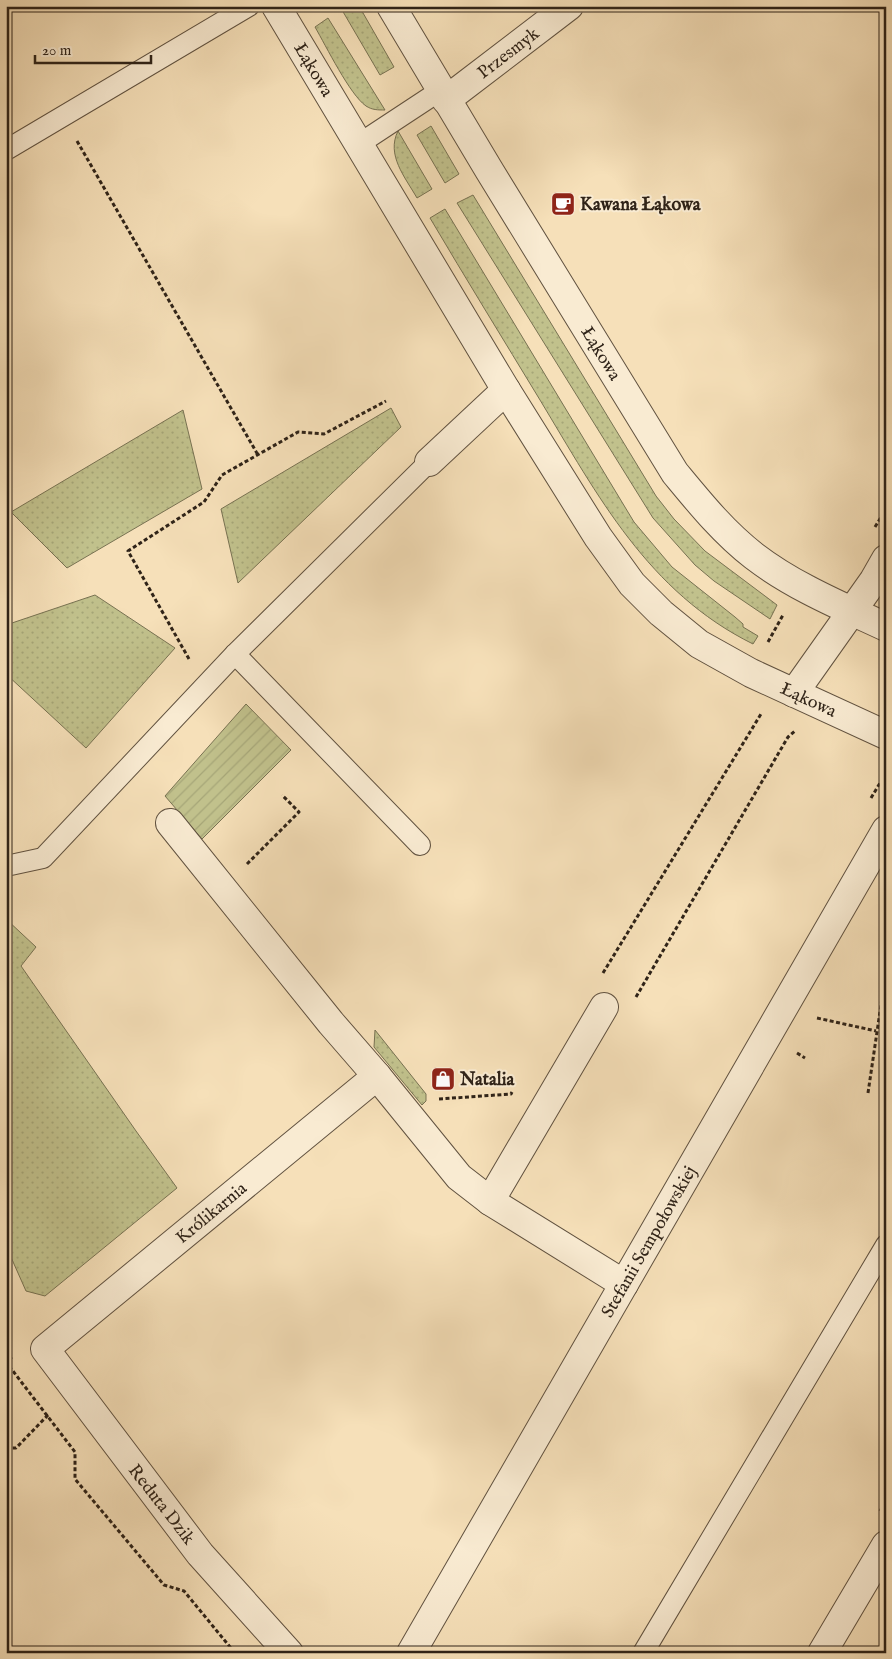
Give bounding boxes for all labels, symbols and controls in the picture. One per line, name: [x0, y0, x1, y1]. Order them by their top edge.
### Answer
street label: Przesmyk: [473, 23, 545, 85]
scale bar: [35, 32, 151, 64]
street label: Łąkowa: [288, 39, 338, 102]
text: 20 m: [42, 41, 72, 60]
cafe icon: Kawana Łąkowa: [550, 191, 576, 217]
place label: Kawana Łąkowa: [580, 194, 702, 217]
street label: Łąkowa: [575, 323, 626, 385]
street label: Łąkowa: [776, 678, 840, 724]
shop icon: Natalia: [430, 1066, 456, 1092]
place label: Natalia: [459, 1069, 516, 1092]
street label: Stefanii Sempołowskiej: [597, 1162, 703, 1322]
street label: Królikarnia: [172, 1178, 252, 1250]
street label: Reduta Dzik: [122, 1460, 200, 1550]

